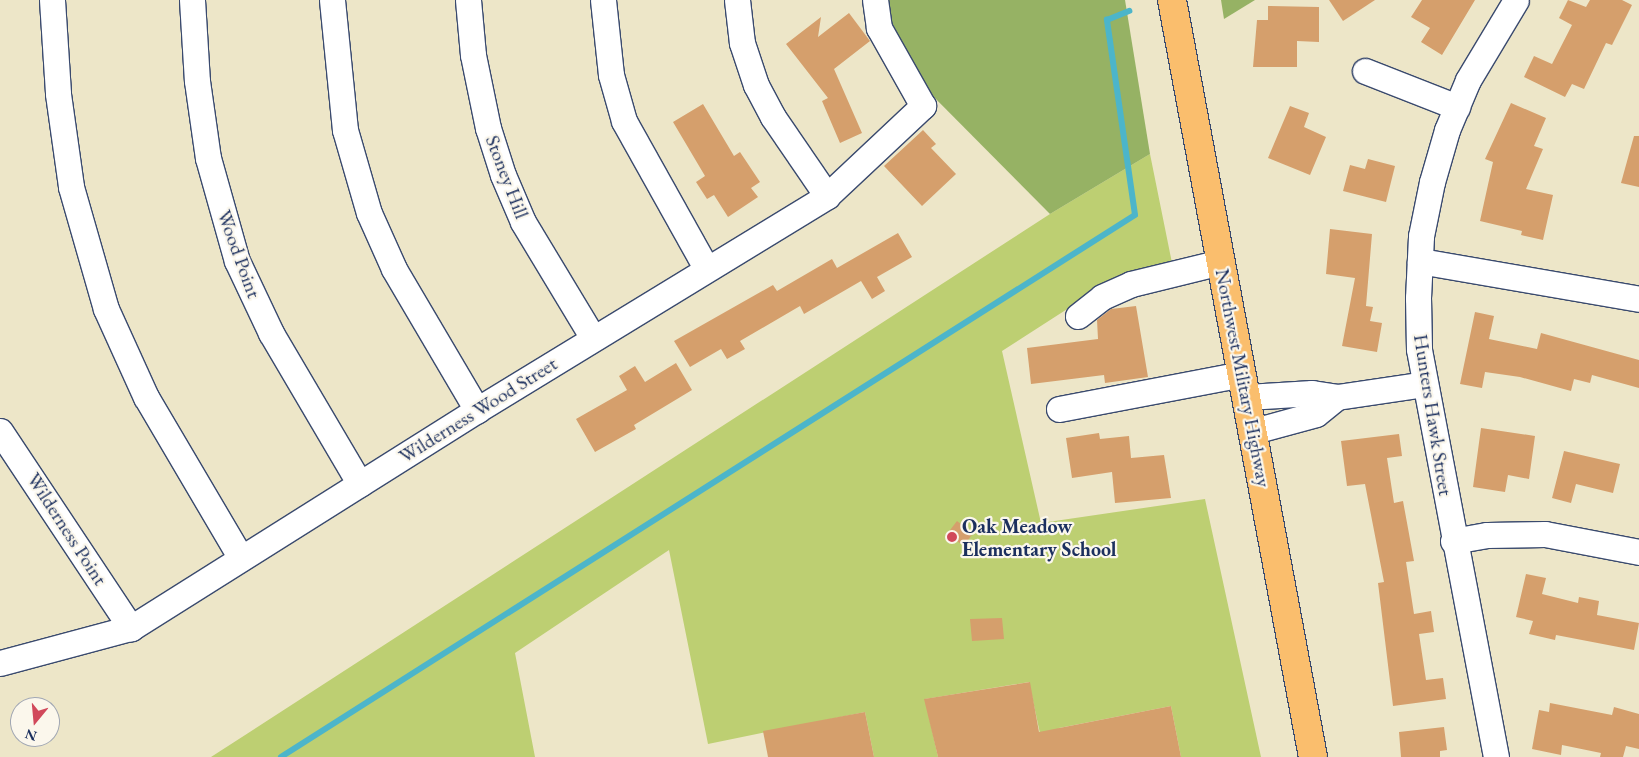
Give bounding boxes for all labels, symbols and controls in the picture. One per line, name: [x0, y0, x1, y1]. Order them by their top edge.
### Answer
street label: Stoney Hill: [480, 132, 534, 222]
street label: Wood Point: [212, 207, 266, 301]
street label: Northwest Military Highway: [1210, 267, 1276, 489]
street label: Hunters Hawk Street: [1408, 332, 1458, 498]
street label: Wilderness Wood Street: [395, 352, 561, 468]
street label: Wilderness Point: [22, 468, 112, 590]
place label: Oak Meadow Elementary School: [962, 514, 1116, 561]
marker: Oak Meadow Elementary School: [946, 531, 958, 543]
north arrow: [10, 697, 60, 747]
text: N: [23, 725, 39, 746]

